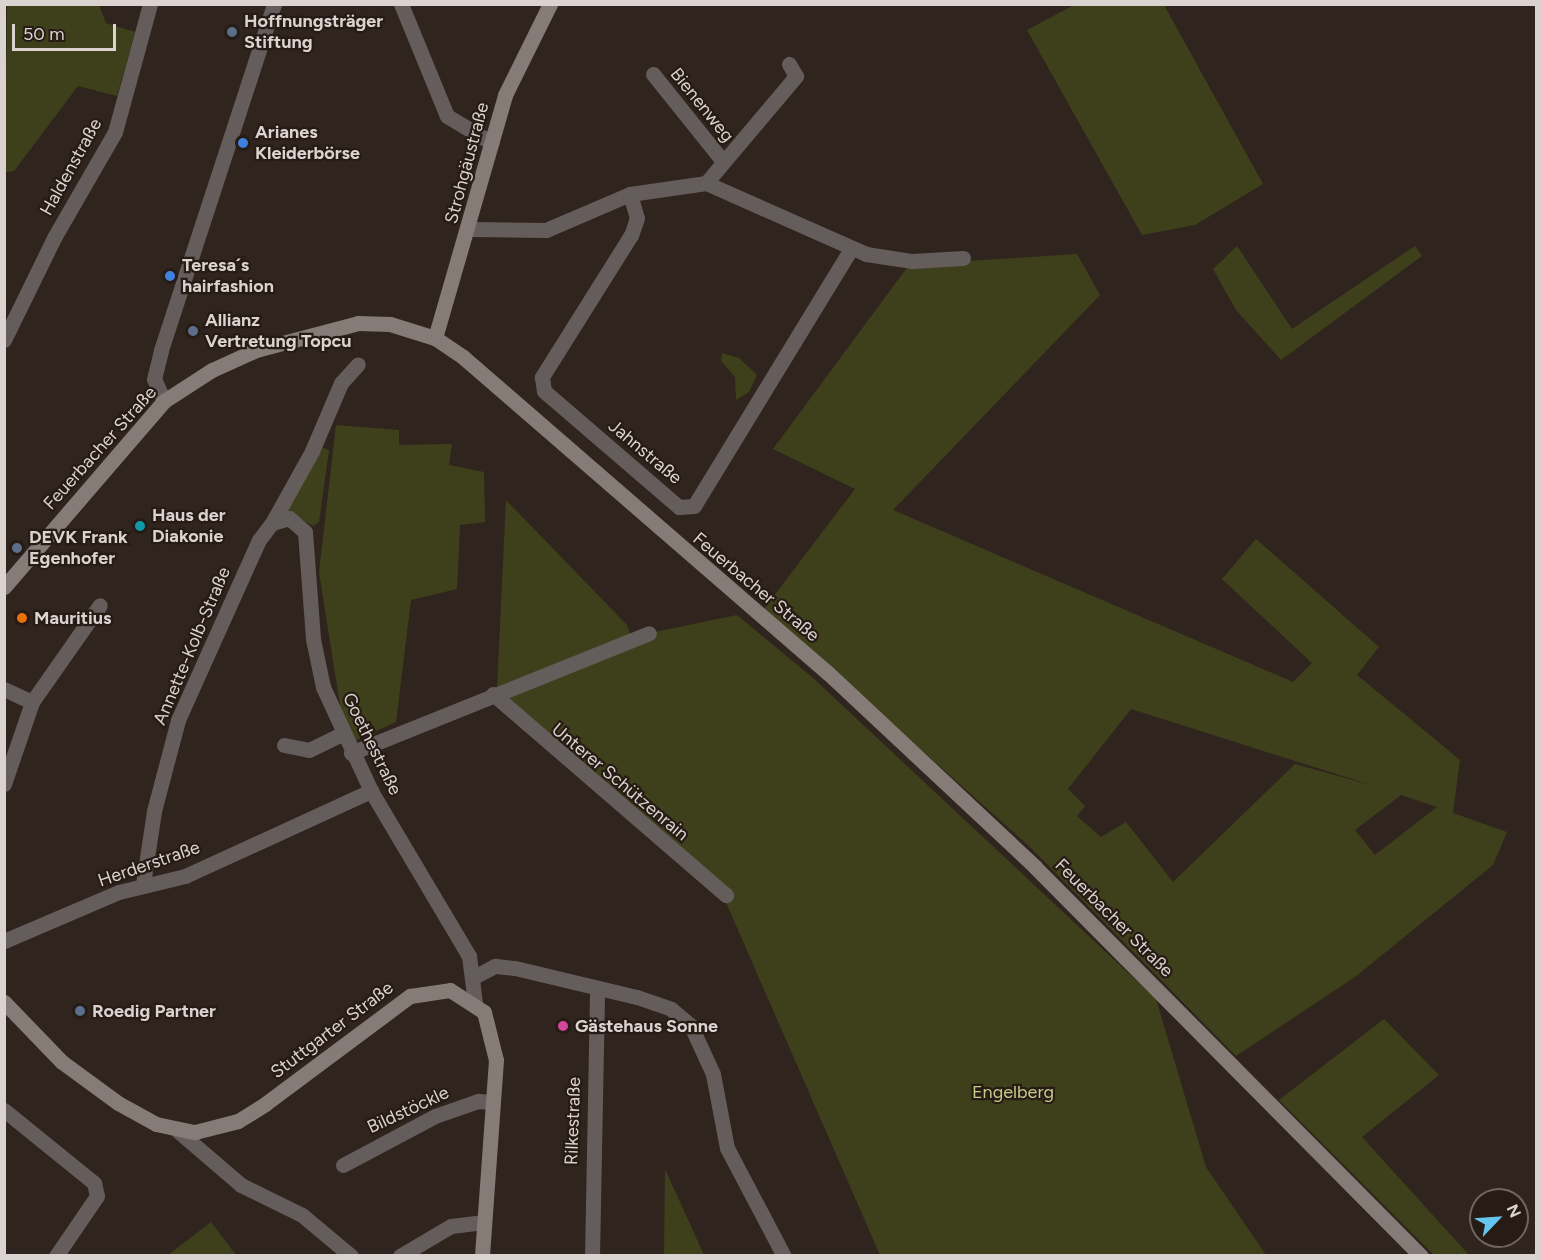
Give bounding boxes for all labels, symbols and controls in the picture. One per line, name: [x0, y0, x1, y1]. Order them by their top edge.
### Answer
place label: Hoffnungsträger Stiftung: [244, 11, 383, 54]
scale bar: [15, 12, 118, 50]
text: 50 m: [23, 23, 65, 45]
marker: Hoffnungsträger Stiftung: [225, 25, 239, 39]
street label: Bienenweg: [666, 64, 738, 146]
street label: Strohgäustraße: [440, 100, 494, 226]
street label: Haldenstraße: [35, 115, 107, 219]
place label: Arianes Kleiderbörse: [255, 122, 360, 164]
marker: Arianes Kleiderbörse: [236, 136, 250, 150]
place label: Teresa´s hairfashion: [182, 255, 274, 298]
marker: Teresa´s hairfashion: [163, 269, 177, 283]
place label: Allianz Vertretung Topcu: [205, 310, 352, 352]
marker: Allianz Vertretung Topcu: [186, 324, 200, 338]
street label: Feuerbacher Straße: [39, 382, 161, 514]
street label: Jahnstraße: [604, 415, 686, 489]
place label: Haus der Diakonie: [152, 505, 225, 548]
marker: Haus der Diakonie: [133, 519, 147, 533]
place label: DEVK Frank Egenhofer: [29, 527, 128, 570]
street label: Feuerbacher Straße: [688, 528, 824, 646]
marker: DEVK Frank Egenhofer: [10, 541, 24, 555]
street label: Annette-Kolb-Straße: [149, 564, 235, 728]
place label: Mauritius: [34, 607, 111, 629]
marker: Mauritius: [15, 611, 29, 625]
street label: Goethestraße: [338, 689, 406, 799]
street label: Unterer Schützenrain: [547, 719, 693, 845]
street label: Herderstraße: [95, 836, 203, 892]
street label: Feuerbacher Straße: [1050, 854, 1178, 982]
street label: Stuttgarter Straße: [267, 977, 397, 1083]
place label: Roedig Partner: [92, 1000, 216, 1022]
marker: Roedig Partner: [73, 1004, 87, 1018]
place label: Gästehaus Sonne: [575, 1015, 718, 1037]
marker: Gästehaus Sonne: [556, 1019, 570, 1033]
street label: Rilkestraße: [561, 1077, 585, 1165]
park label: Engelberg: [972, 1081, 1054, 1103]
street label: Bildstöckle: [364, 1082, 452, 1138]
north arrow: [1469, 1188, 1529, 1248]
text: N: [1503, 1201, 1525, 1221]

